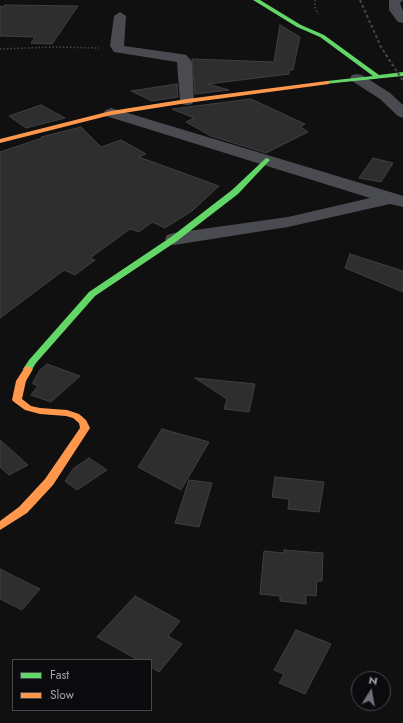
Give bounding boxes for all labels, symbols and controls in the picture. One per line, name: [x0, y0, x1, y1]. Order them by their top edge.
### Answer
legend: [12, 659, 152, 711]
text: Fast: [50, 666, 69, 684]
north arrow: [351, 671, 391, 711]
text: N: [367, 672, 379, 689]
text: Slow: [50, 686, 74, 704]

